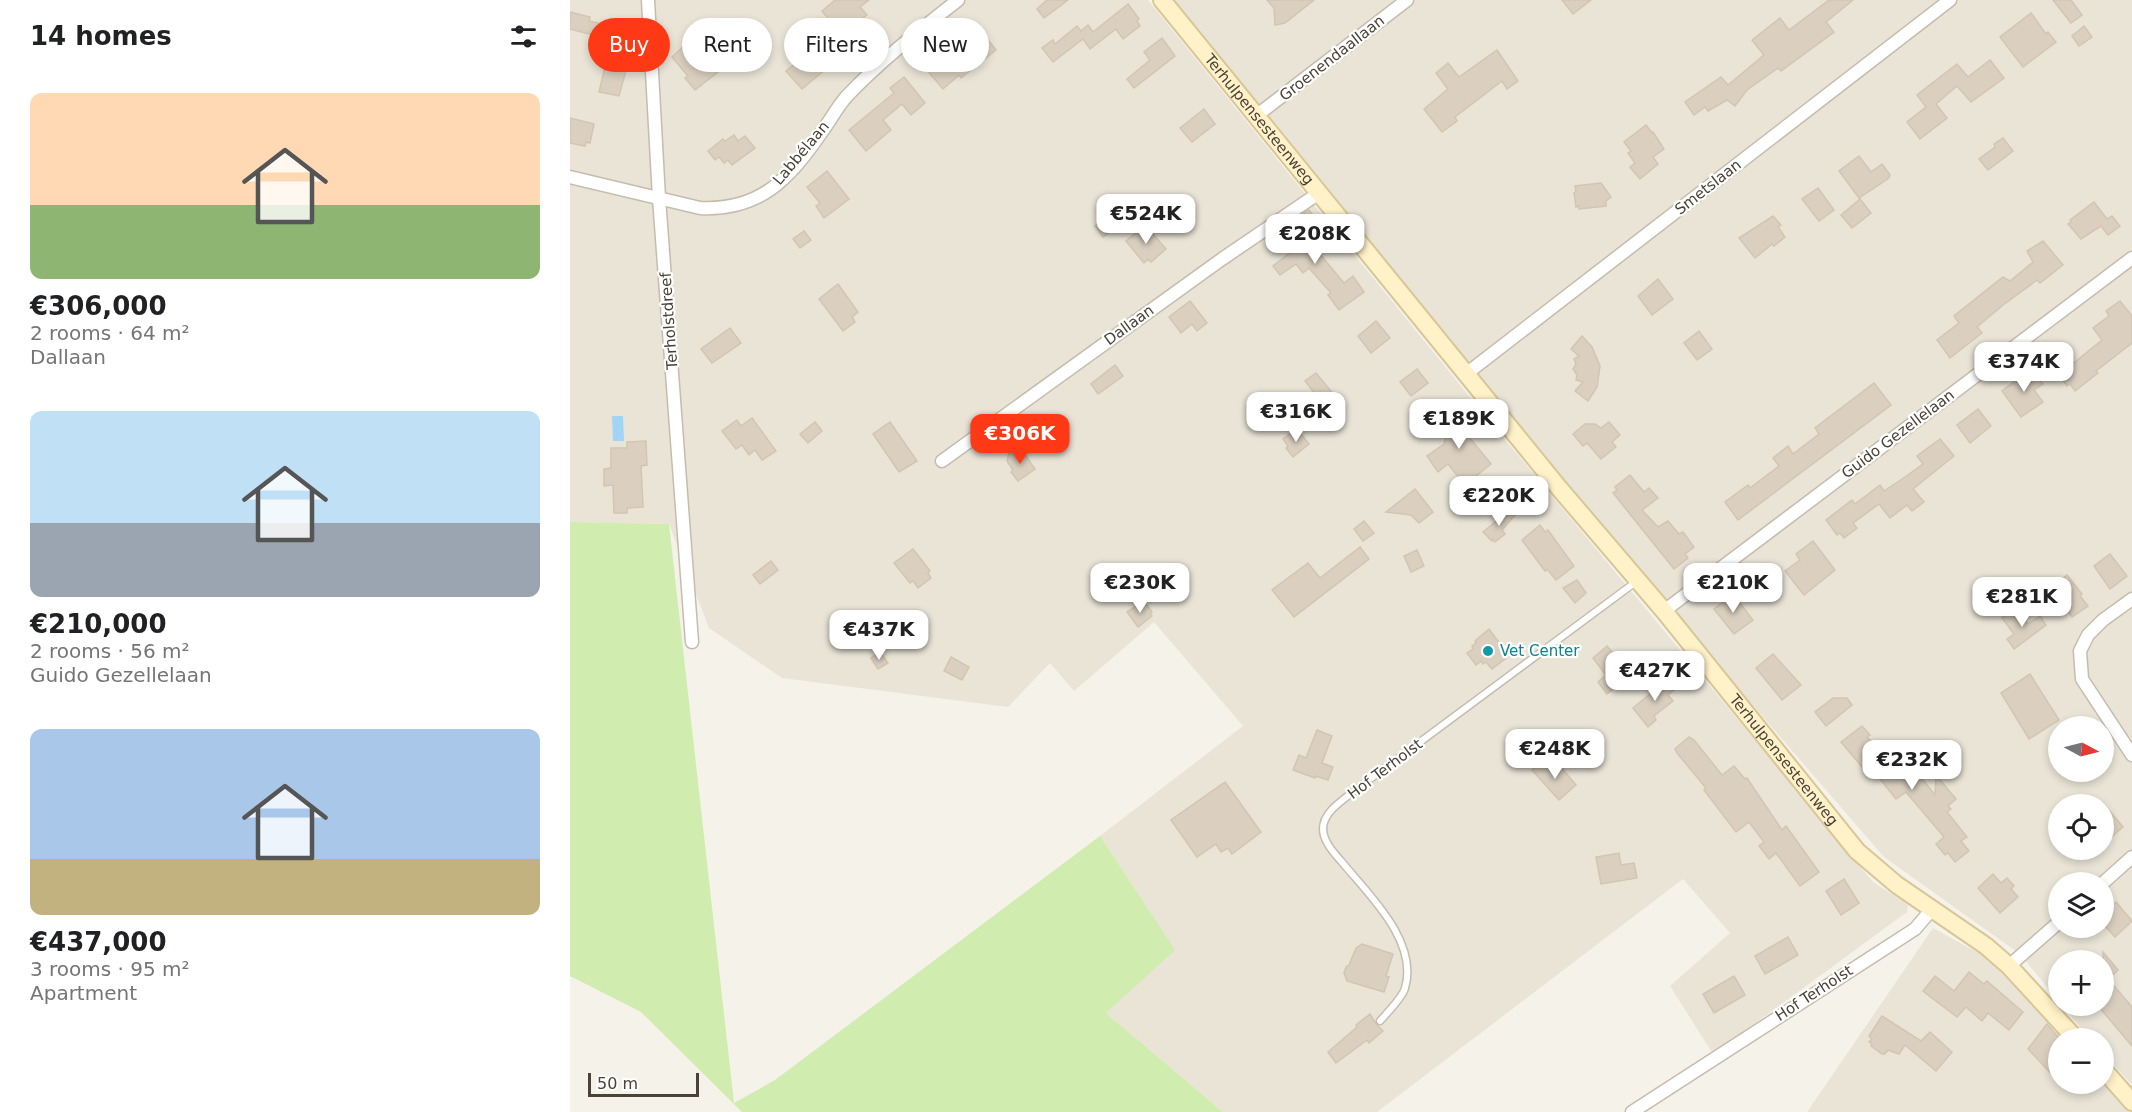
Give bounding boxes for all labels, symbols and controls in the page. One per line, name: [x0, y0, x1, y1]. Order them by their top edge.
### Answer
street label: Groenendaallaan: [1276, 11, 1388, 105]
chip: Buy: [588, 18, 670, 72]
chip: Rent: [682, 18, 772, 72]
chip: Filters: [784, 18, 889, 72]
chip: New: [901, 18, 989, 72]
icon: filters: [507, 20, 540, 53]
text: 14 homes: [30, 21, 172, 51]
street label: Terhulpensesteenweg: [1200, 50, 1318, 188]
street label: Labbélaan: [769, 117, 833, 189]
icon: home: [231, 132, 339, 240]
street label: Smetslaan: [1671, 156, 1745, 218]
pin: €524K: [1104, 194, 1188, 245]
text: €524K: [1110, 201, 1182, 225]
pin: €208K: [1273, 214, 1357, 265]
text: €208K: [1279, 221, 1351, 245]
street label: Terholstdreef: [657, 271, 681, 371]
text: €306,000: [30, 291, 167, 321]
street label: Dallaan: [1101, 301, 1157, 349]
text: 2 rooms · 64 m²: [30, 321, 190, 345]
pin: €374K: [1982, 342, 2066, 393]
text: Dallaan: [30, 345, 106, 369]
text: €374K: [1988, 349, 2060, 373]
street label: Guido Gezellelaan: [1838, 386, 1958, 482]
pin: €316K: [1254, 392, 1338, 443]
text: €316K: [1260, 399, 1332, 423]
pin: €189K: [1417, 399, 1501, 450]
text: €189K: [1423, 406, 1495, 430]
pin: €306K: [978, 414, 1062, 465]
text: €306K: [984, 421, 1056, 445]
icon: home: [231, 450, 339, 558]
pin: €220K: [1457, 476, 1541, 527]
text: €220K: [1463, 483, 1535, 507]
pin: €230K: [1098, 563, 1182, 614]
pin: €210K: [1691, 563, 1775, 614]
text: €230K: [1104, 570, 1176, 594]
text: €210K: [1697, 570, 1769, 594]
pin: €281K: [1980, 577, 2064, 628]
text: €281K: [1986, 584, 2058, 608]
text: €210,000: [30, 609, 167, 639]
pin: €437K: [837, 610, 921, 661]
text: €437K: [843, 617, 915, 641]
text: 2 rooms · 56 m²: [30, 639, 190, 663]
place label: Vet Center: [1500, 642, 1580, 660]
marker: Vet Center: [1481, 644, 1495, 658]
pin: €427K: [1613, 651, 1697, 702]
text: €427K: [1619, 658, 1691, 682]
text: Guido Gezellelaan: [30, 663, 212, 687]
street label: Terhulpensesteenweg: [1725, 690, 1842, 829]
north arrow: [2048, 716, 2114, 782]
map controls: [2048, 716, 2114, 1094]
pin: €248K: [1513, 729, 1597, 780]
street label: Hof Terholst: [1344, 735, 1426, 803]
text: €248K: [1519, 736, 1591, 760]
pin: €232K: [1870, 740, 1954, 791]
text: €232K: [1876, 747, 1948, 771]
icon: home: [231, 768, 339, 876]
button: locate: [2048, 794, 2114, 860]
button: layers: [2048, 872, 2114, 938]
text: €437,000: [30, 927, 167, 957]
button: +: [2048, 950, 2114, 1016]
text: 3 rooms · 95 m²: [30, 957, 190, 981]
street label: Hof Terholst: [1772, 961, 1856, 1025]
text: Apartment: [30, 981, 137, 1005]
button: −: [2048, 1028, 2114, 1094]
scale bar: [588, 1070, 699, 1098]
text: 50 m: [597, 1074, 638, 1093]

